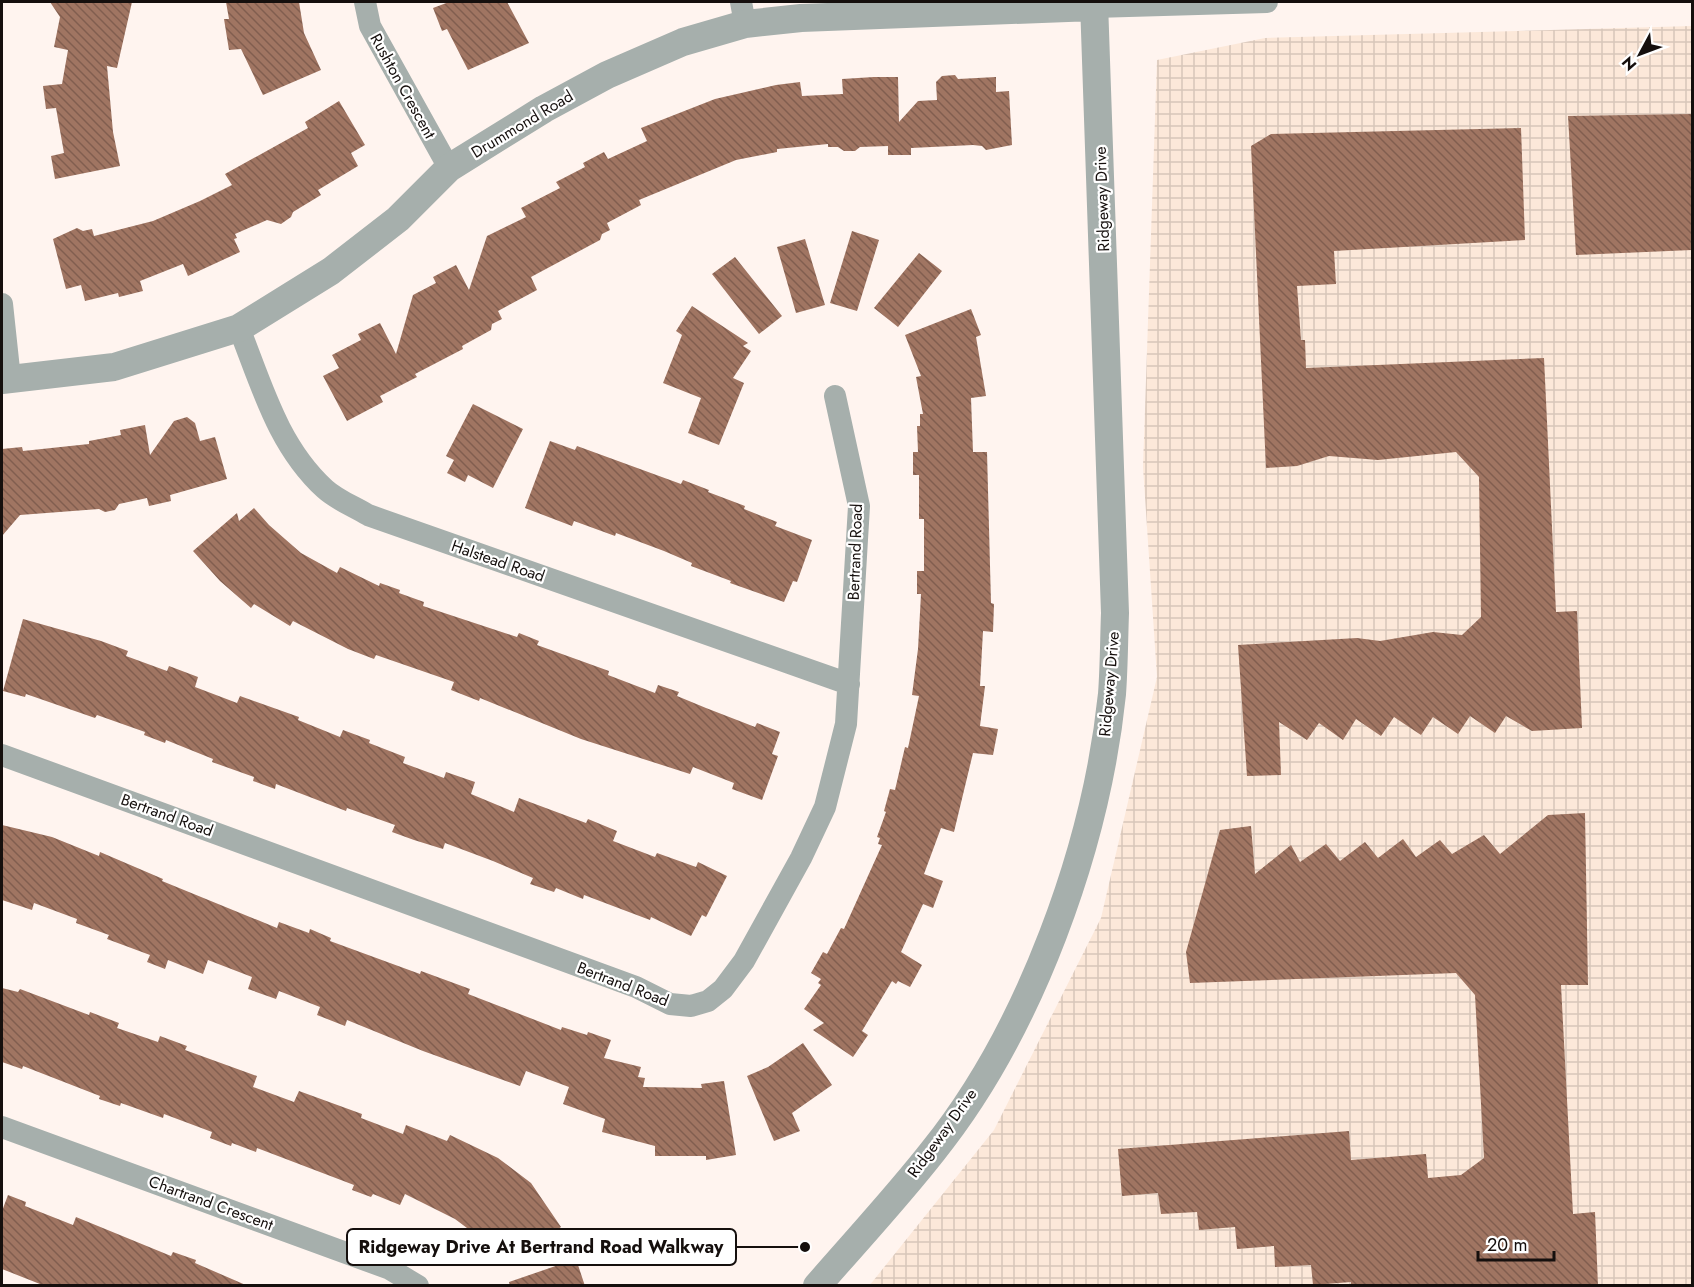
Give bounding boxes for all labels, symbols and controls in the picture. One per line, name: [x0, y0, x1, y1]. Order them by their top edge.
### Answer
north arrow: [1610, 24, 1670, 84]
street label: Rushton Crescent: [365, 29, 441, 143]
text: N: [1616, 51, 1642, 76]
street label: Drummond Road: [467, 84, 577, 164]
street label: Ridgeway Drive: [1089, 146, 1115, 252]
street label: Bertrand Road: [842, 503, 868, 601]
street label: Halstead Road: [448, 534, 548, 588]
street label: Ridgeway Drive: [1093, 631, 1125, 737]
street label: Bertrand Road: [118, 788, 216, 842]
street label: Bertrand Road: [574, 956, 672, 1012]
street label: Ridgeway Drive: [902, 1084, 982, 1182]
street label: Chartrand Crescent: [146, 1170, 277, 1236]
scale bar: [1478, 1224, 1554, 1262]
callout: Ridgeway Drive At Bertrand Road Walkway: [347, 1229, 736, 1265]
text: 20 m: [1487, 1232, 1527, 1258]
text: Ridgeway Drive At Bertrand Road Walkway: [359, 1234, 724, 1260]

